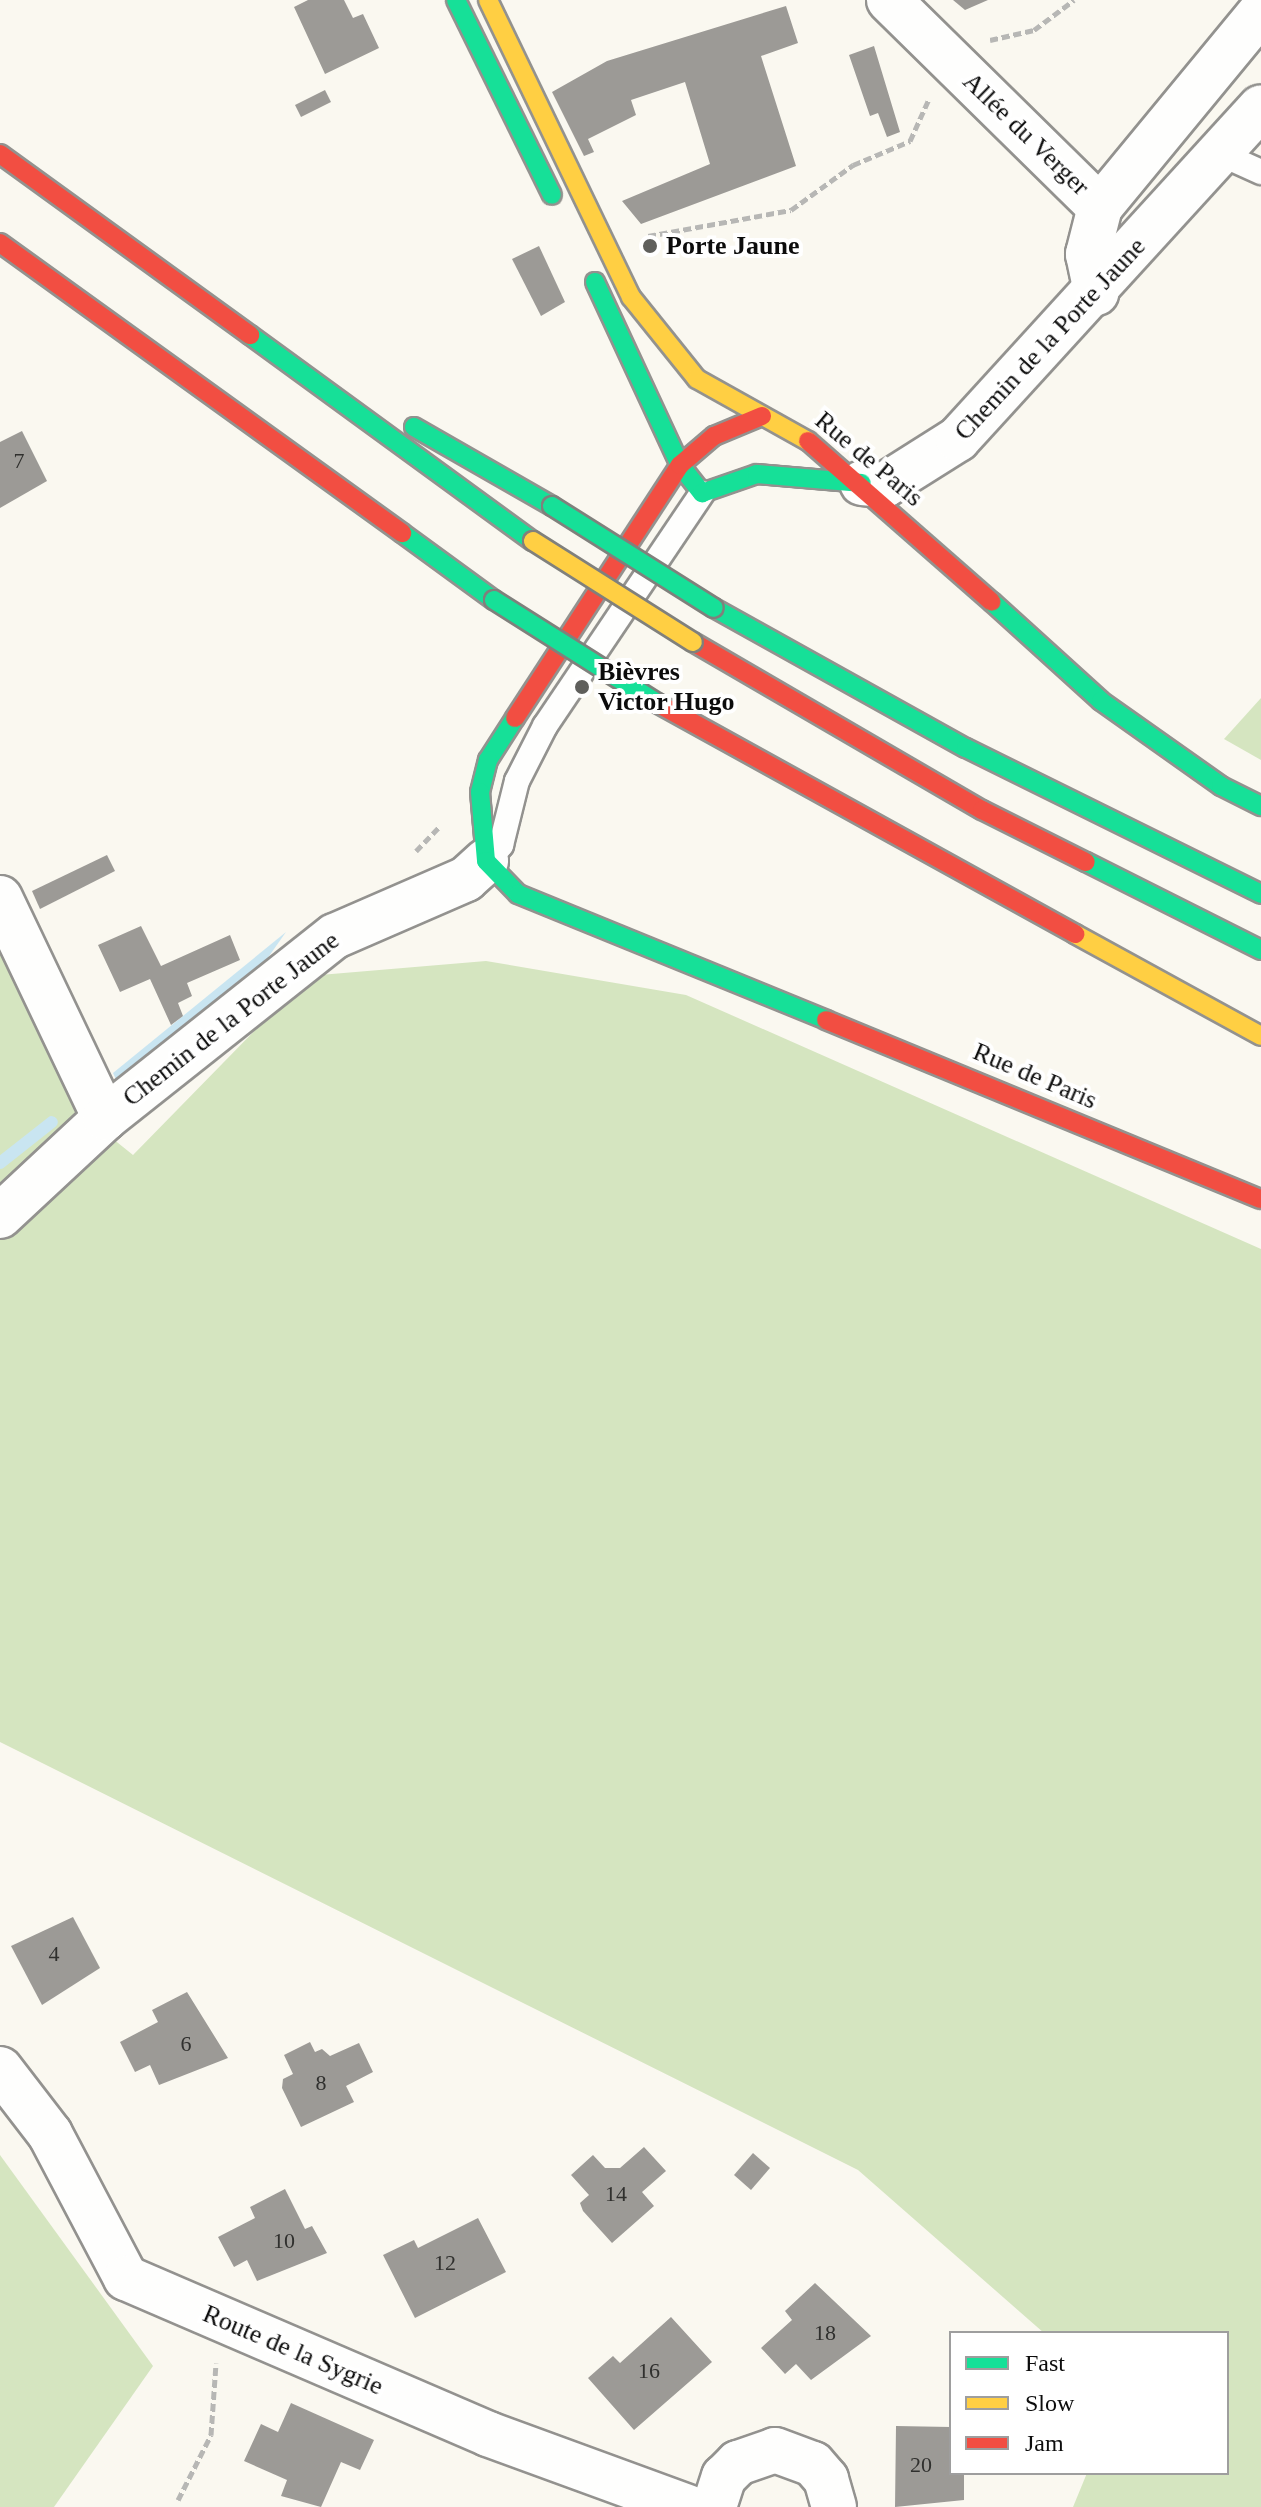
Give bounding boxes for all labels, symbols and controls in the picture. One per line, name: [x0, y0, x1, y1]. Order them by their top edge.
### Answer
street label: Allée du Verger: [956, 66, 1096, 202]
place label: Porte Jaune: [666, 230, 800, 262]
street label: Chemin de la Porte Jaune: [948, 231, 1152, 447]
marker: Porte Jaune: [641, 237, 659, 255]
street label: Rue de Paris: [809, 405, 929, 513]
house number: 7: [14, 448, 24, 474]
place label: Bièvres Victor Hugo: [598, 656, 735, 718]
marker: Bièvres Victor Hugo: [573, 678, 591, 696]
street label: Chemin de la Porte Jaune: [117, 925, 345, 1113]
street label: Rue de Paris: [968, 1036, 1102, 1116]
house number: 4: [48, 1941, 60, 1967]
house number: 6: [180, 2031, 192, 2057]
house number: 8: [316, 2070, 326, 2096]
house number: 14: [605, 2181, 627, 2207]
house number: 10: [273, 2228, 295, 2254]
house number: 12: [434, 2250, 456, 2276]
street label: Route de la Sygrie: [198, 2298, 388, 2402]
house number: 18: [814, 2320, 836, 2346]
legend: [949, 2331, 1229, 2475]
text: Fast: [1025, 2350, 1065, 2376]
house number: 16: [638, 2358, 660, 2384]
text: Slow: [1025, 2390, 1074, 2416]
text: Jam: [1025, 2430, 1064, 2456]
house number: 20: [910, 2452, 932, 2478]

